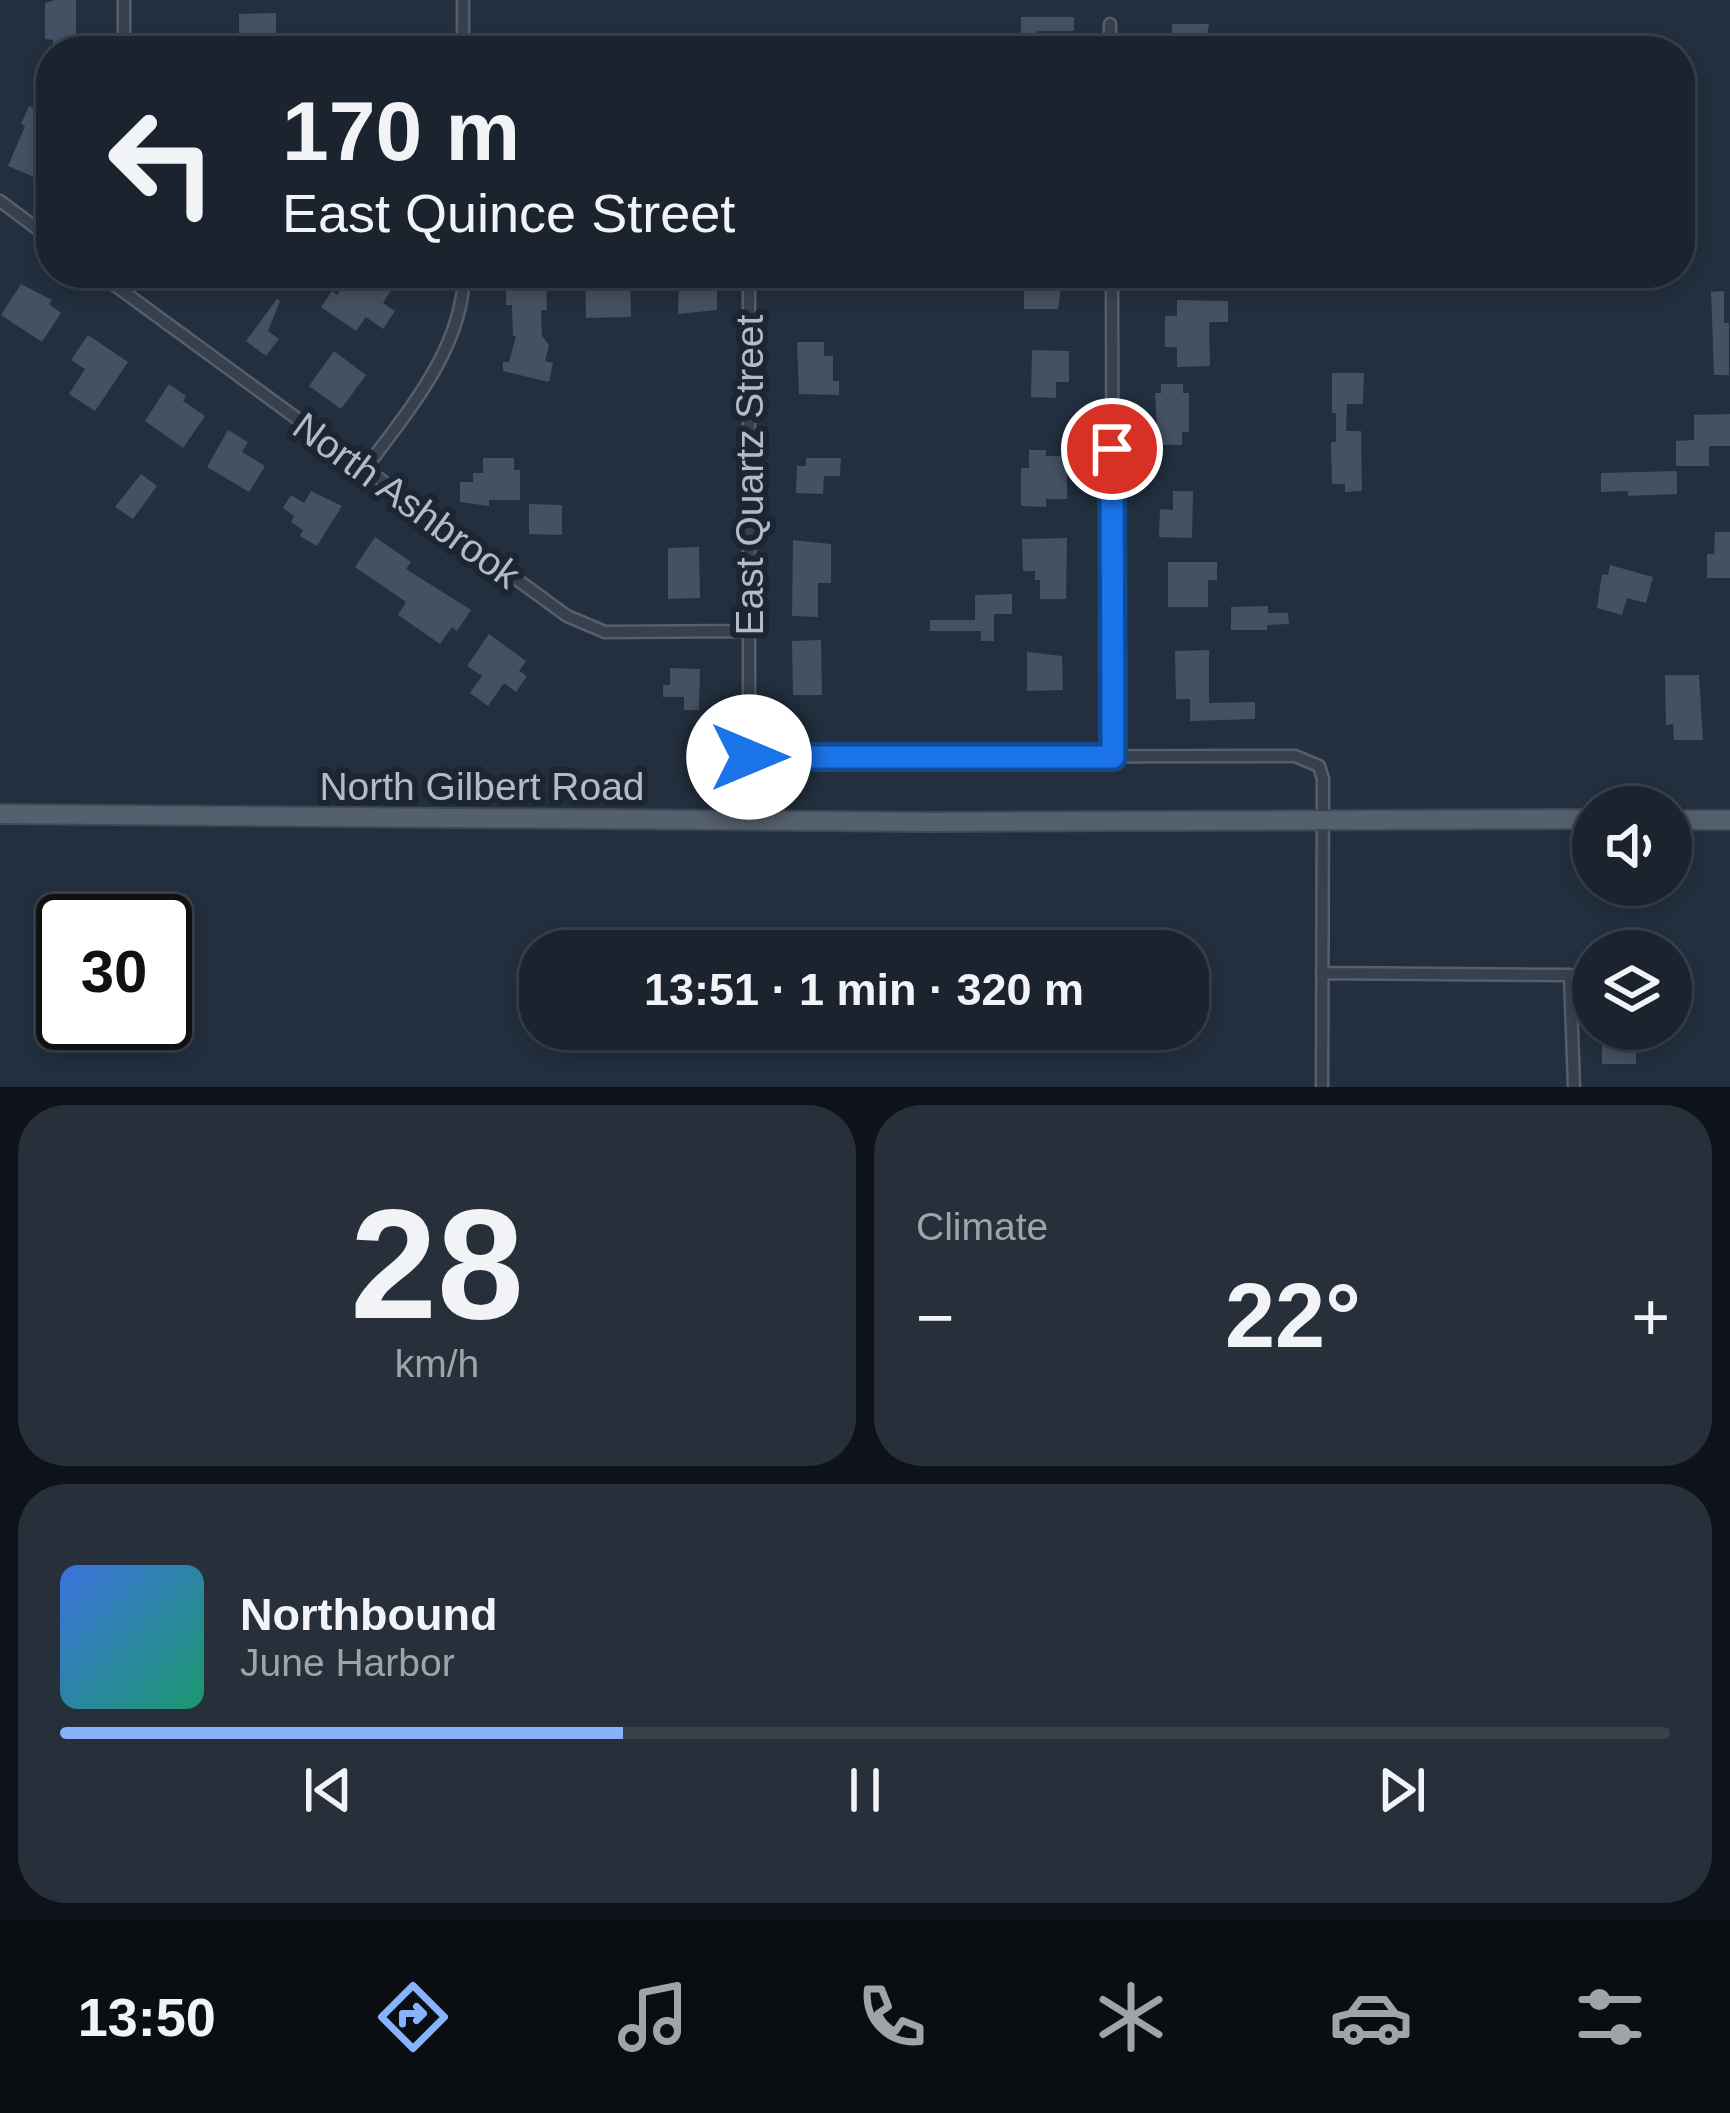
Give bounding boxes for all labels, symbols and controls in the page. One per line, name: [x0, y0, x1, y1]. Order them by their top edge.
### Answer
icon: left: [84, 84, 240, 240]
text: 170 m: [282, 84, 520, 178]
text: East Quince Street: [282, 183, 735, 243]
street label: East Quartz Street: [728, 314, 771, 635]
pin: [1061, 398, 1163, 500]
street label: North Ashbrook: [285, 404, 528, 597]
icon: arrive: [1079, 416, 1145, 482]
position arrow: [686, 694, 812, 820]
street label: North Gilbert Road: [319, 765, 645, 808]
map controls: [1572, 786, 1692, 1050]
button: sound: [1572, 786, 1692, 906]
speed limit sign: 30: [36, 894, 192, 1050]
button: layers: [1572, 930, 1692, 1050]
text: 13:51 · 1 min · 320 m: [644, 964, 1084, 1015]
text: 28: [350, 1177, 524, 1351]
text: Climate: [916, 1205, 1048, 1248]
text: 22°: [1225, 1266, 1361, 1366]
text: −: [916, 1280, 955, 1354]
text: +: [1631, 1280, 1670, 1354]
text: km/h: [395, 1342, 479, 1385]
text: Northbound: [240, 1589, 497, 1640]
text: June Harbor: [240, 1641, 455, 1684]
icon: previous: [295, 1757, 361, 1823]
icon: pause: [832, 1757, 898, 1823]
icon: next: [1369, 1757, 1435, 1823]
icon: directions: [371, 1975, 455, 2059]
icon: music: [611, 1975, 695, 2059]
icon: phone: [850, 1975, 934, 2059]
icon: climate: [1089, 1975, 1173, 2059]
icon: car: [1329, 1975, 1413, 2059]
icon: filters: [1568, 1975, 1652, 2059]
text: 13:50: [78, 1987, 216, 2047]

